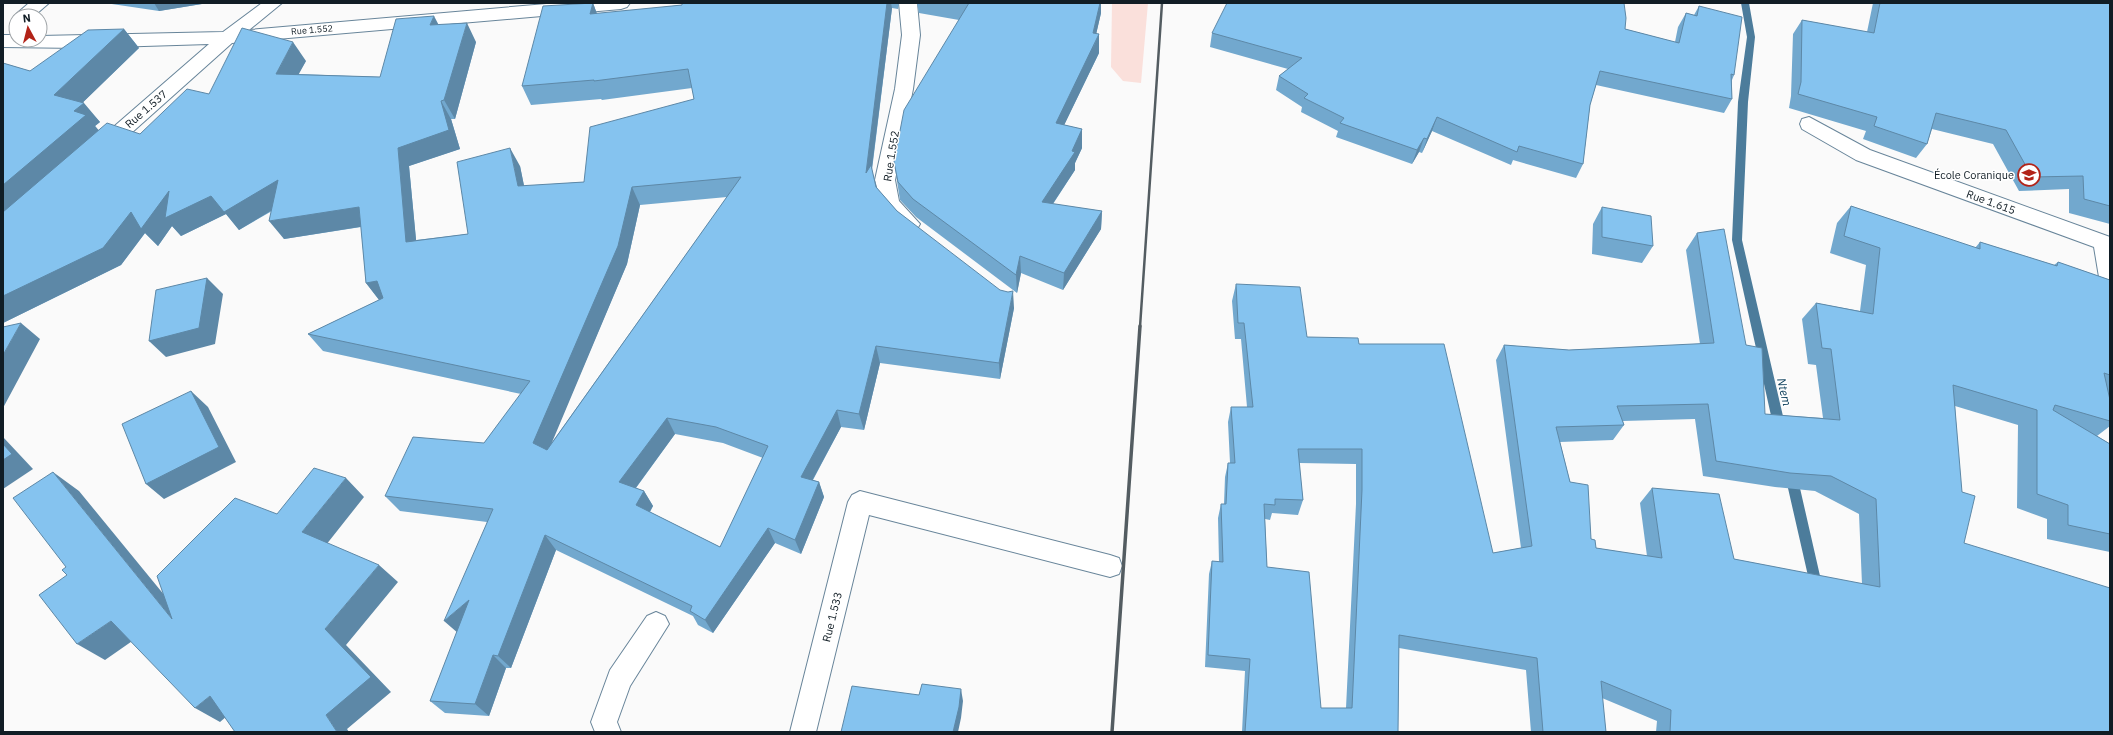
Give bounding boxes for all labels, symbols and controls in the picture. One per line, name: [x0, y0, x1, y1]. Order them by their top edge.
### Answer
north arrow: [8, 8, 48, 48]
text: N: [22, 11, 32, 26]
street label: Rue 1.552: [291, 22, 333, 37]
street label: Rue 1.537: [122, 87, 170, 131]
street label: Rue 1.552: [880, 130, 902, 182]
school or university icon: École Coranique: [2016, 162, 2042, 188]
place label: École Coranique: [1934, 168, 2014, 182]
street label: Rue 1.615: [1964, 187, 2018, 217]
water label: Ntem: [1774, 376, 1795, 407]
street label: Rue 1.533: [819, 590, 845, 644]

